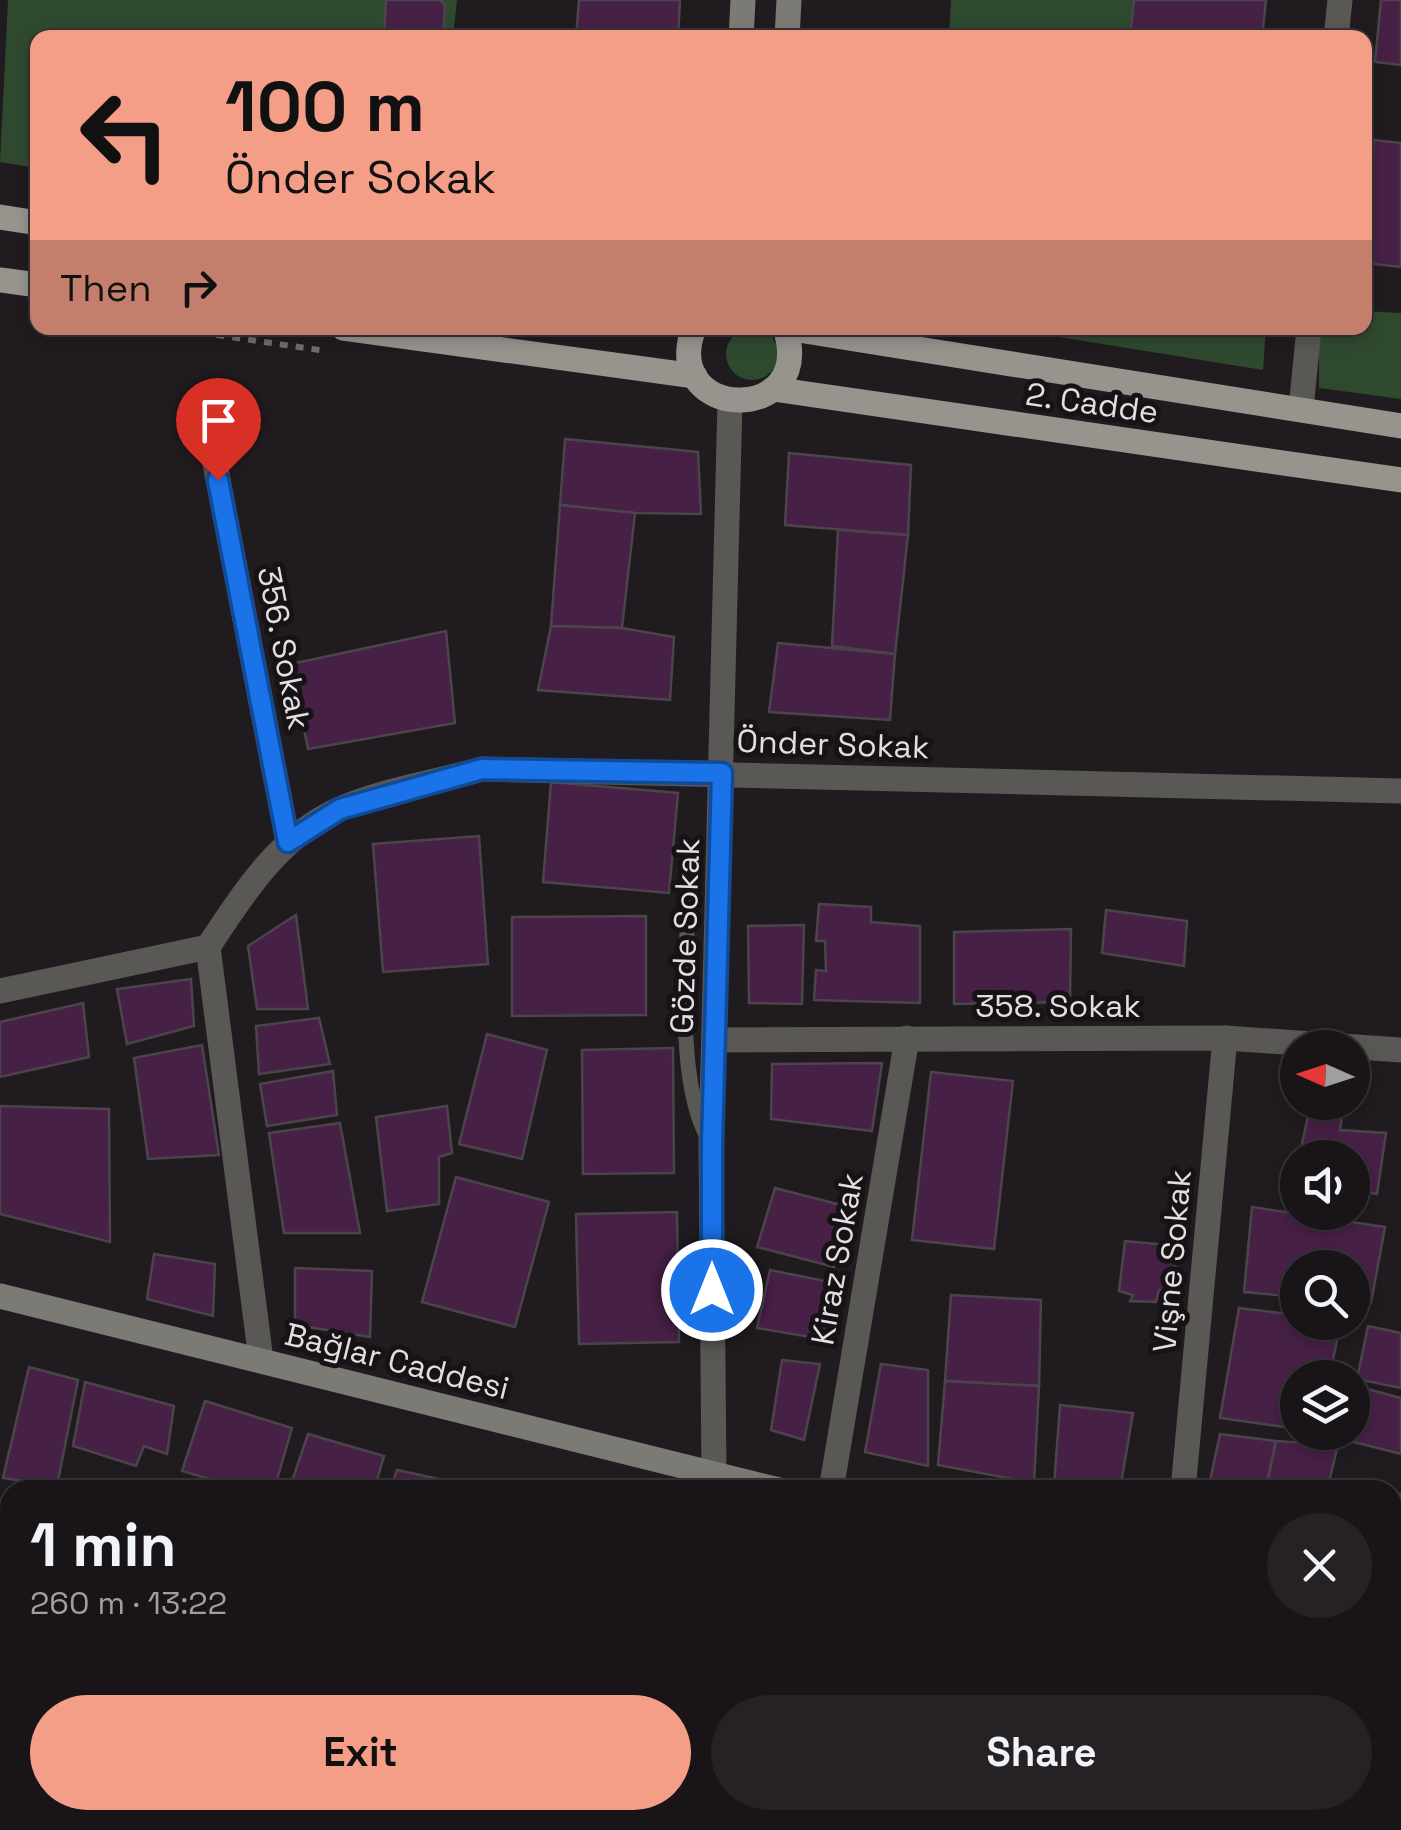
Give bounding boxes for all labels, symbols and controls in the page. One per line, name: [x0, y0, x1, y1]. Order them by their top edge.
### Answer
text: 100 m: [225, 62, 425, 151]
icon: left: [60, 70, 190, 200]
text: Önder Sokak: [225, 149, 496, 206]
icon: right: [171, 260, 226, 315]
text: Then: [60, 264, 151, 312]
street label: 2. Cadde: [1023, 374, 1161, 432]
pin: [176, 378, 261, 481]
icon: arrive: [191, 393, 246, 448]
street label: 356. Sokak: [249, 563, 319, 733]
street label: Önder Sokak: [736, 721, 930, 767]
street label: Gözde Sokak: [662, 837, 708, 1035]
street label: 358. Sokak: [975, 986, 1141, 1026]
north arrow: [1280, 1030, 1370, 1120]
map controls: [1280, 1030, 1370, 1450]
button: sound: [1280, 1140, 1370, 1230]
street label: Vişne Sokak: [1144, 1168, 1200, 1354]
street label: Kiraz Sokak: [802, 1170, 872, 1348]
position arrow: [660, 1238, 764, 1342]
button: search: [1280, 1250, 1370, 1340]
street label: Bağlar Caddesi: [281, 1314, 513, 1408]
button: layers: [1280, 1360, 1370, 1450]
text: 1 min: [30, 1507, 177, 1584]
button: close: [1267, 1513, 1372, 1618]
text: 260 m · 13:22: [30, 1583, 227, 1623]
button: Exit: [30, 1695, 691, 1810]
button: Share: [711, 1695, 1372, 1810]

